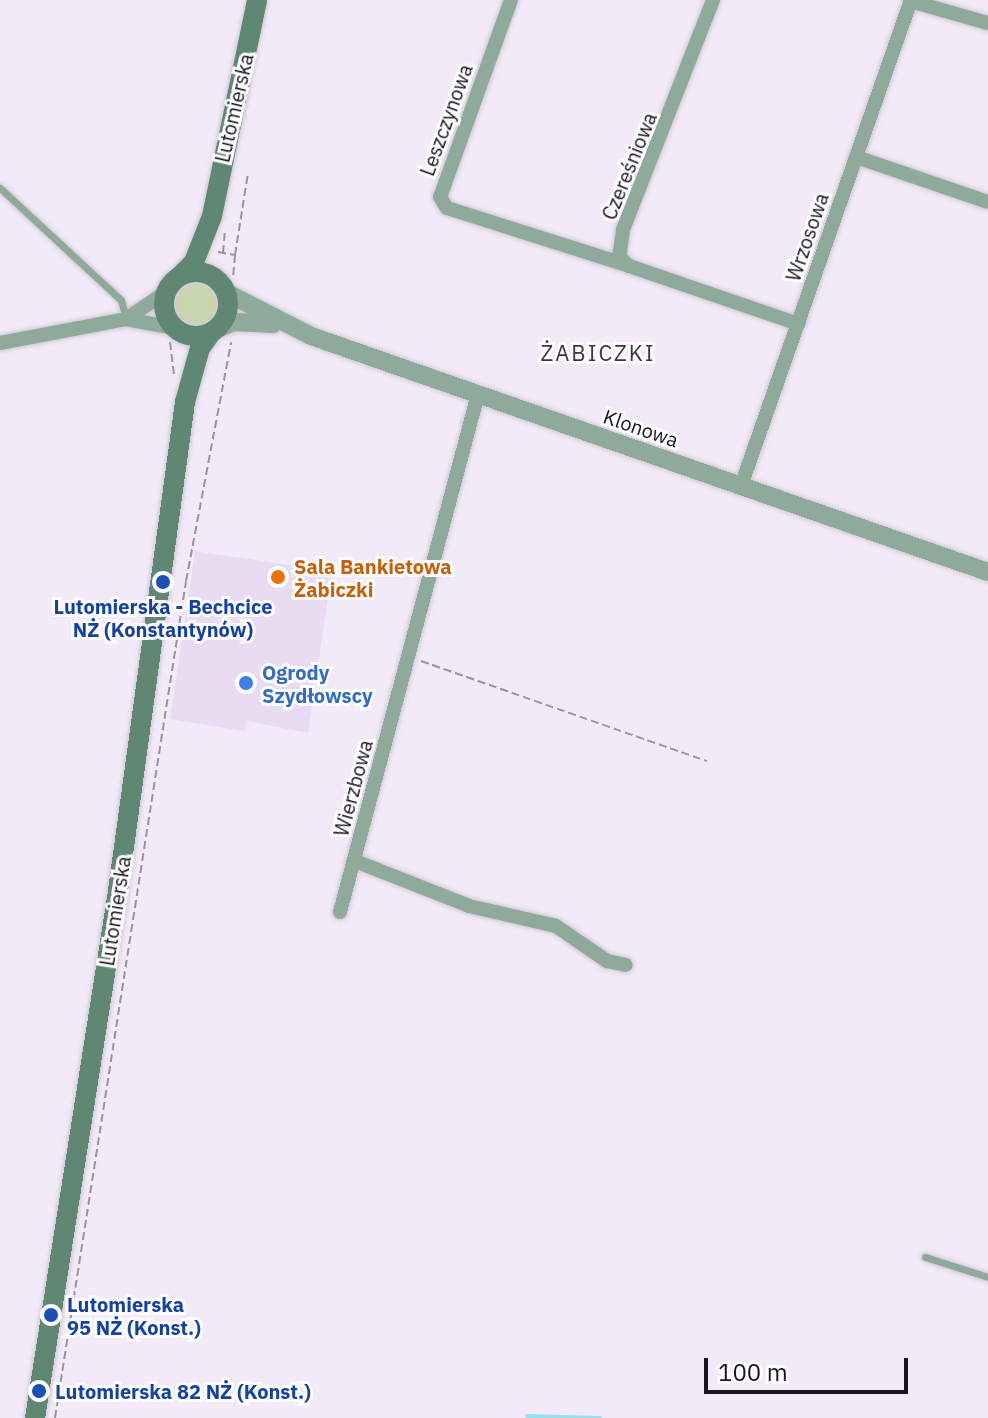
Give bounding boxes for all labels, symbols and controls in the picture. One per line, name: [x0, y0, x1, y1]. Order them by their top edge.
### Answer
street label: Lutomierska: [210, 51, 258, 165]
street label: Leszczynowa: [415, 61, 477, 179]
street label: Czereśniowa: [597, 109, 661, 223]
street label: Wrzosowa: [781, 190, 833, 284]
district label: ŻABICZKI: [540, 340, 656, 366]
street label: Klonowa: [600, 404, 682, 452]
place label: Sala Bankietowa Żabiczki: [294, 554, 452, 601]
marker: Sala Bankietowa Żabiczki: [269, 568, 287, 586]
marker: Lutomierska - Bechcice NŻ (Konstantynów): [154, 573, 172, 591]
place label: Lutomierska - Bechcice NŻ (Konstantynów): [53, 594, 273, 641]
place label: Ogrody Szydłowscy: [262, 660, 373, 707]
marker: Ogrody Szydłowscy: [237, 674, 255, 692]
street label: Wierzbowa: [329, 737, 377, 839]
street label: Lutomierska: [94, 854, 136, 968]
place label: Lutomierska 95 NŻ (Konst.): [67, 1292, 201, 1339]
marker: Lutomierska 95 NŻ (Konst.): [42, 1306, 60, 1324]
scale bar: [708, 1342, 912, 1392]
text: 100 m: [718, 1356, 788, 1388]
place label: Lutomierska 82 NŻ (Konst.): [55, 1379, 311, 1403]
marker: Lutomierska 82 NŻ (Konst.): [30, 1382, 48, 1400]

